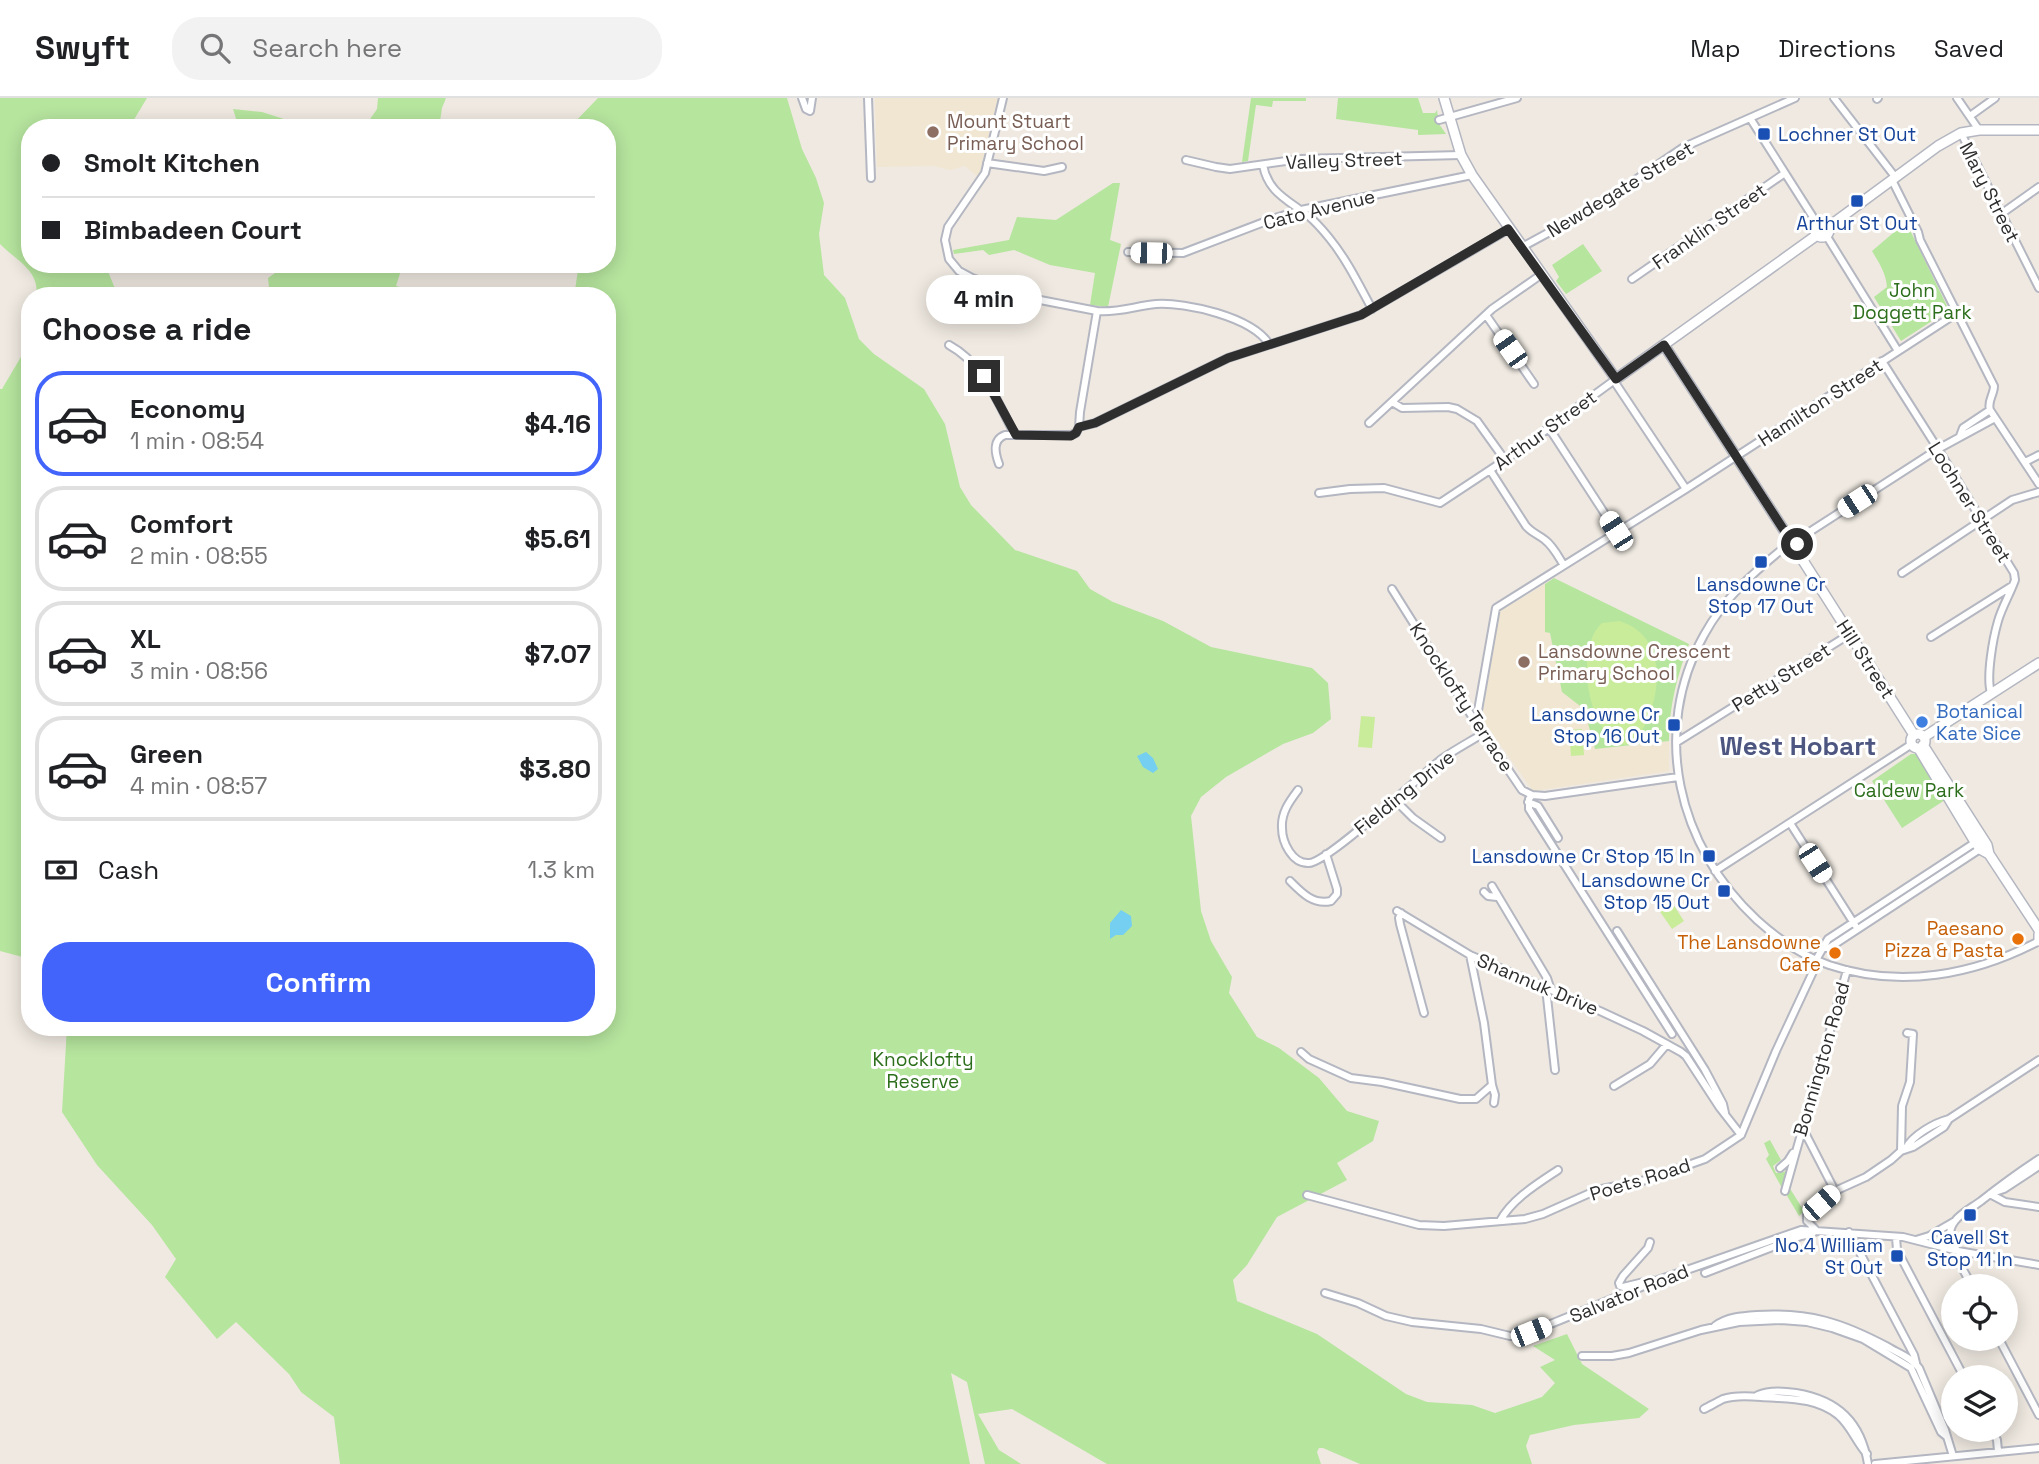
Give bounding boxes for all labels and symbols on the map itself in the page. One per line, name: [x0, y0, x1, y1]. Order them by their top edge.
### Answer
place label: Mount Stuart Primary School: [947, 109, 1084, 156]
place label: Lochner St Out: [1778, 122, 1916, 147]
marker: Mount Stuart Primary School: [925, 124, 941, 140]
marker: Lochner St Out: [1756, 126, 1772, 142]
street label: Newdegate Street: [1542, 136, 1698, 243]
street label: Mary Street: [1954, 138, 2025, 247]
street label: Valley Street: [1285, 146, 1403, 175]
street label: Franklin Street: [1647, 178, 1771, 275]
street label: Cato Avenue: [1261, 184, 1378, 235]
marker: Arthur St Out: [1849, 193, 1865, 209]
place label: Arthur St Out: [1796, 211, 1918, 236]
car: [1130, 242, 1173, 264]
callout: 4 min: [926, 274, 1042, 324]
park label: John Doggett Park: [1852, 278, 1972, 325]
car: [1490, 326, 1531, 372]
street label: Hamilton Street: [1753, 353, 1887, 452]
route end: [968, 360, 1000, 392]
street label: Arthur Street: [1489, 385, 1602, 476]
street label: Lochner Street: [1922, 437, 2017, 567]
car: [1834, 481, 1881, 521]
car: [1596, 508, 1637, 554]
route start: [1781, 528, 1813, 560]
marker: Lansdowne Cr Stop 17 Out: [1753, 554, 1769, 570]
place label: Lansdowne Cr Stop 17 Out: [1696, 572, 1826, 619]
street label: Hill Street: [1831, 615, 1900, 704]
street label: Knocklofty Terrace: [1404, 618, 1519, 777]
street label: Petty Street: [1727, 637, 1835, 718]
place label: Lansdowne Crescent Primary School: [1538, 639, 1731, 686]
marker: Lansdowne Crescent Primary School: [1516, 654, 1532, 670]
place label: Botanical Kate Sice: [1936, 699, 2023, 746]
place label: Lansdowne Cr Stop 16 Out: [1531, 702, 1660, 749]
marker: Botanical Kate Sice: [1914, 714, 1930, 730]
marker: Lansdowne Cr Stop 16 Out: [1666, 717, 1682, 733]
district label: West Hobart: [1720, 729, 1876, 763]
street label: Fielding Drive: [1349, 744, 1460, 840]
park label: Caldew Park: [1854, 778, 1964, 803]
car: [1795, 840, 1836, 886]
place label: Lansdowne Cr Stop 15 In: [1472, 844, 1695, 869]
marker: Lansdowne Cr Stop 15 In: [1701, 848, 1717, 864]
place label: Lansdowne Cr Stop 15 Out: [1581, 868, 1710, 915]
marker: Lansdowne Cr Stop 15 Out: [1716, 883, 1732, 899]
place label: Paesano Pizza & Pasta: [1885, 916, 2004, 963]
place label: The Lansdowne Cafe: [1677, 930, 1821, 977]
marker: Paesano Pizza & Pasta: [2010, 931, 2026, 947]
marker: The Lansdowne Cafe: [1827, 945, 1843, 961]
street label: Shannuk Drive: [1473, 948, 1602, 1021]
street label: Bonnington Road: [1787, 979, 1855, 1139]
park label: Knocklofty Reserve: [872, 1047, 974, 1094]
street label: Poets Road: [1587, 1152, 1694, 1207]
car: [1799, 1181, 1844, 1225]
marker: Cavell St Stop 11 In: [1962, 1207, 1978, 1223]
place label: Cavell St Stop 11 In: [1927, 1225, 2013, 1272]
place label: No.4 William St Out: [1775, 1233, 1883, 1280]
marker: No.4 William St Out: [1889, 1248, 1905, 1264]
street label: Salvator Road: [1566, 1258, 1692, 1329]
car: [1508, 1314, 1555, 1350]

